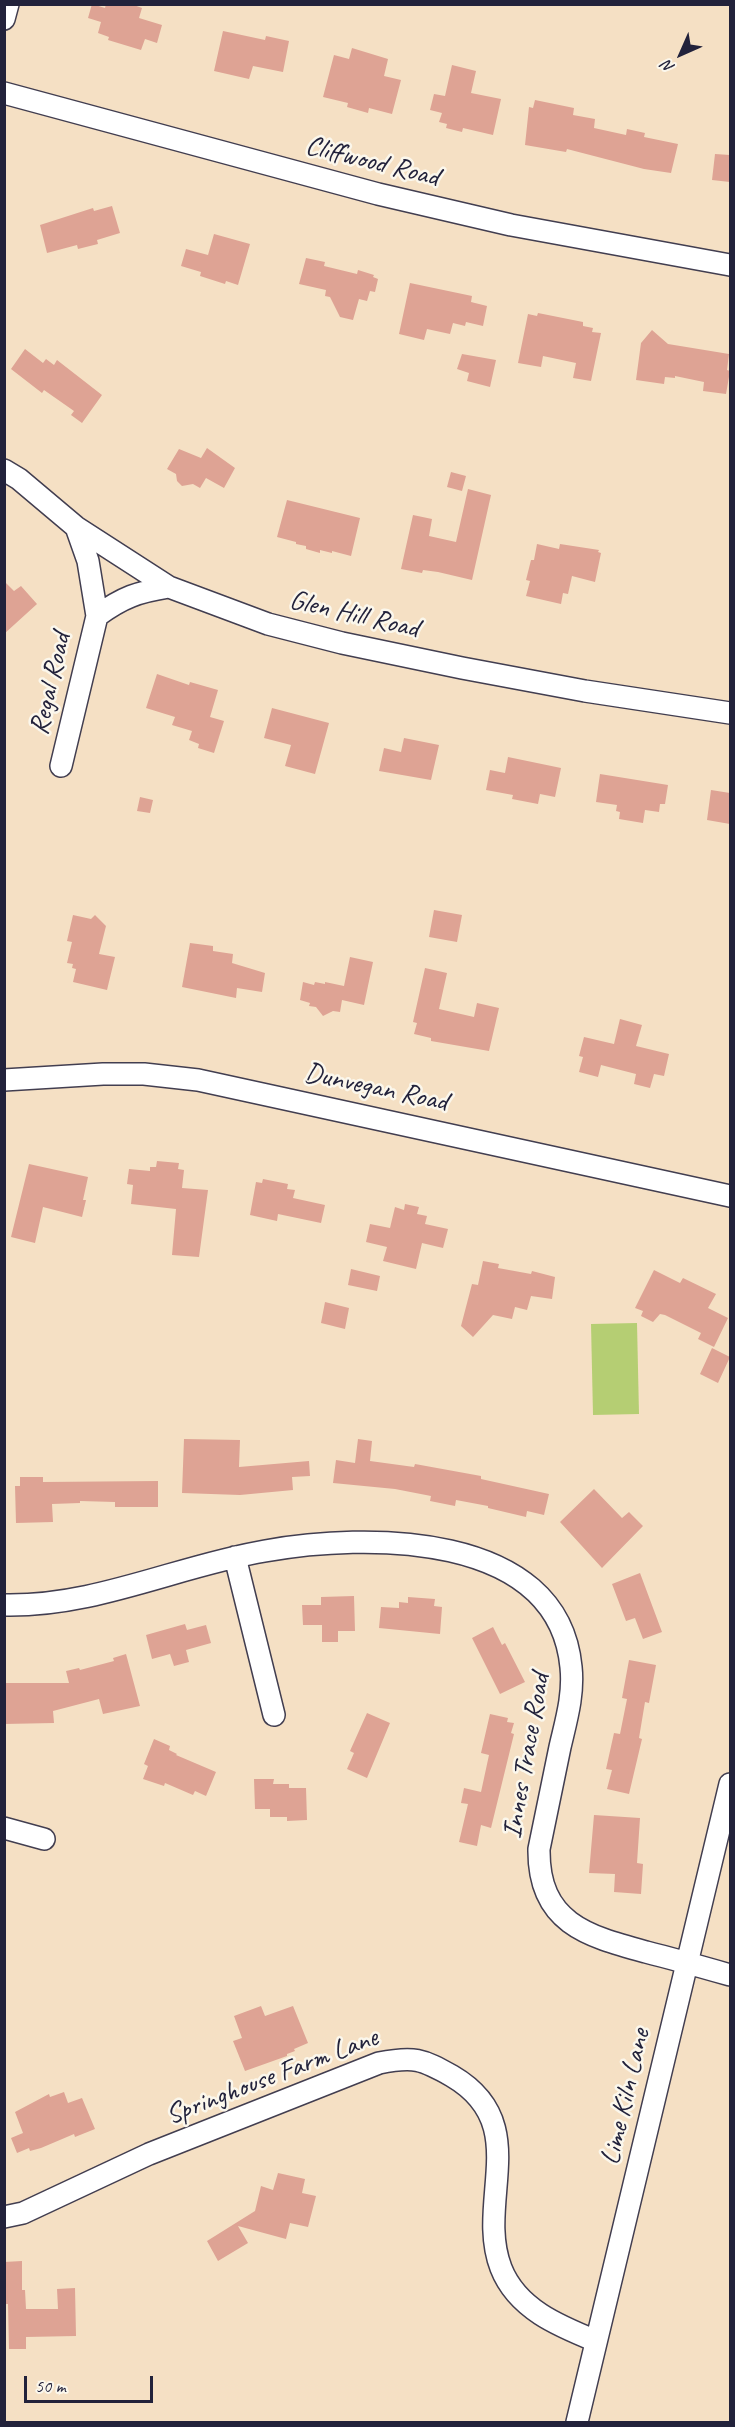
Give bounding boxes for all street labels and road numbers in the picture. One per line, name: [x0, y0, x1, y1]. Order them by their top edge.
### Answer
street label: Cliffwood Road: [302, 129, 442, 195]
street label: Glen Hill Road: [286, 584, 422, 646]
street label: Regal Road: [23, 630, 79, 738]
street label: Dunvegan Road: [302, 1056, 450, 1120]
street label: Innes Trace Road: [496, 1671, 558, 1841]
street label: Springhouse Farm Lane: [161, 2021, 383, 2133]
street label: Lime Kiln Lane: [594, 2026, 658, 2168]

